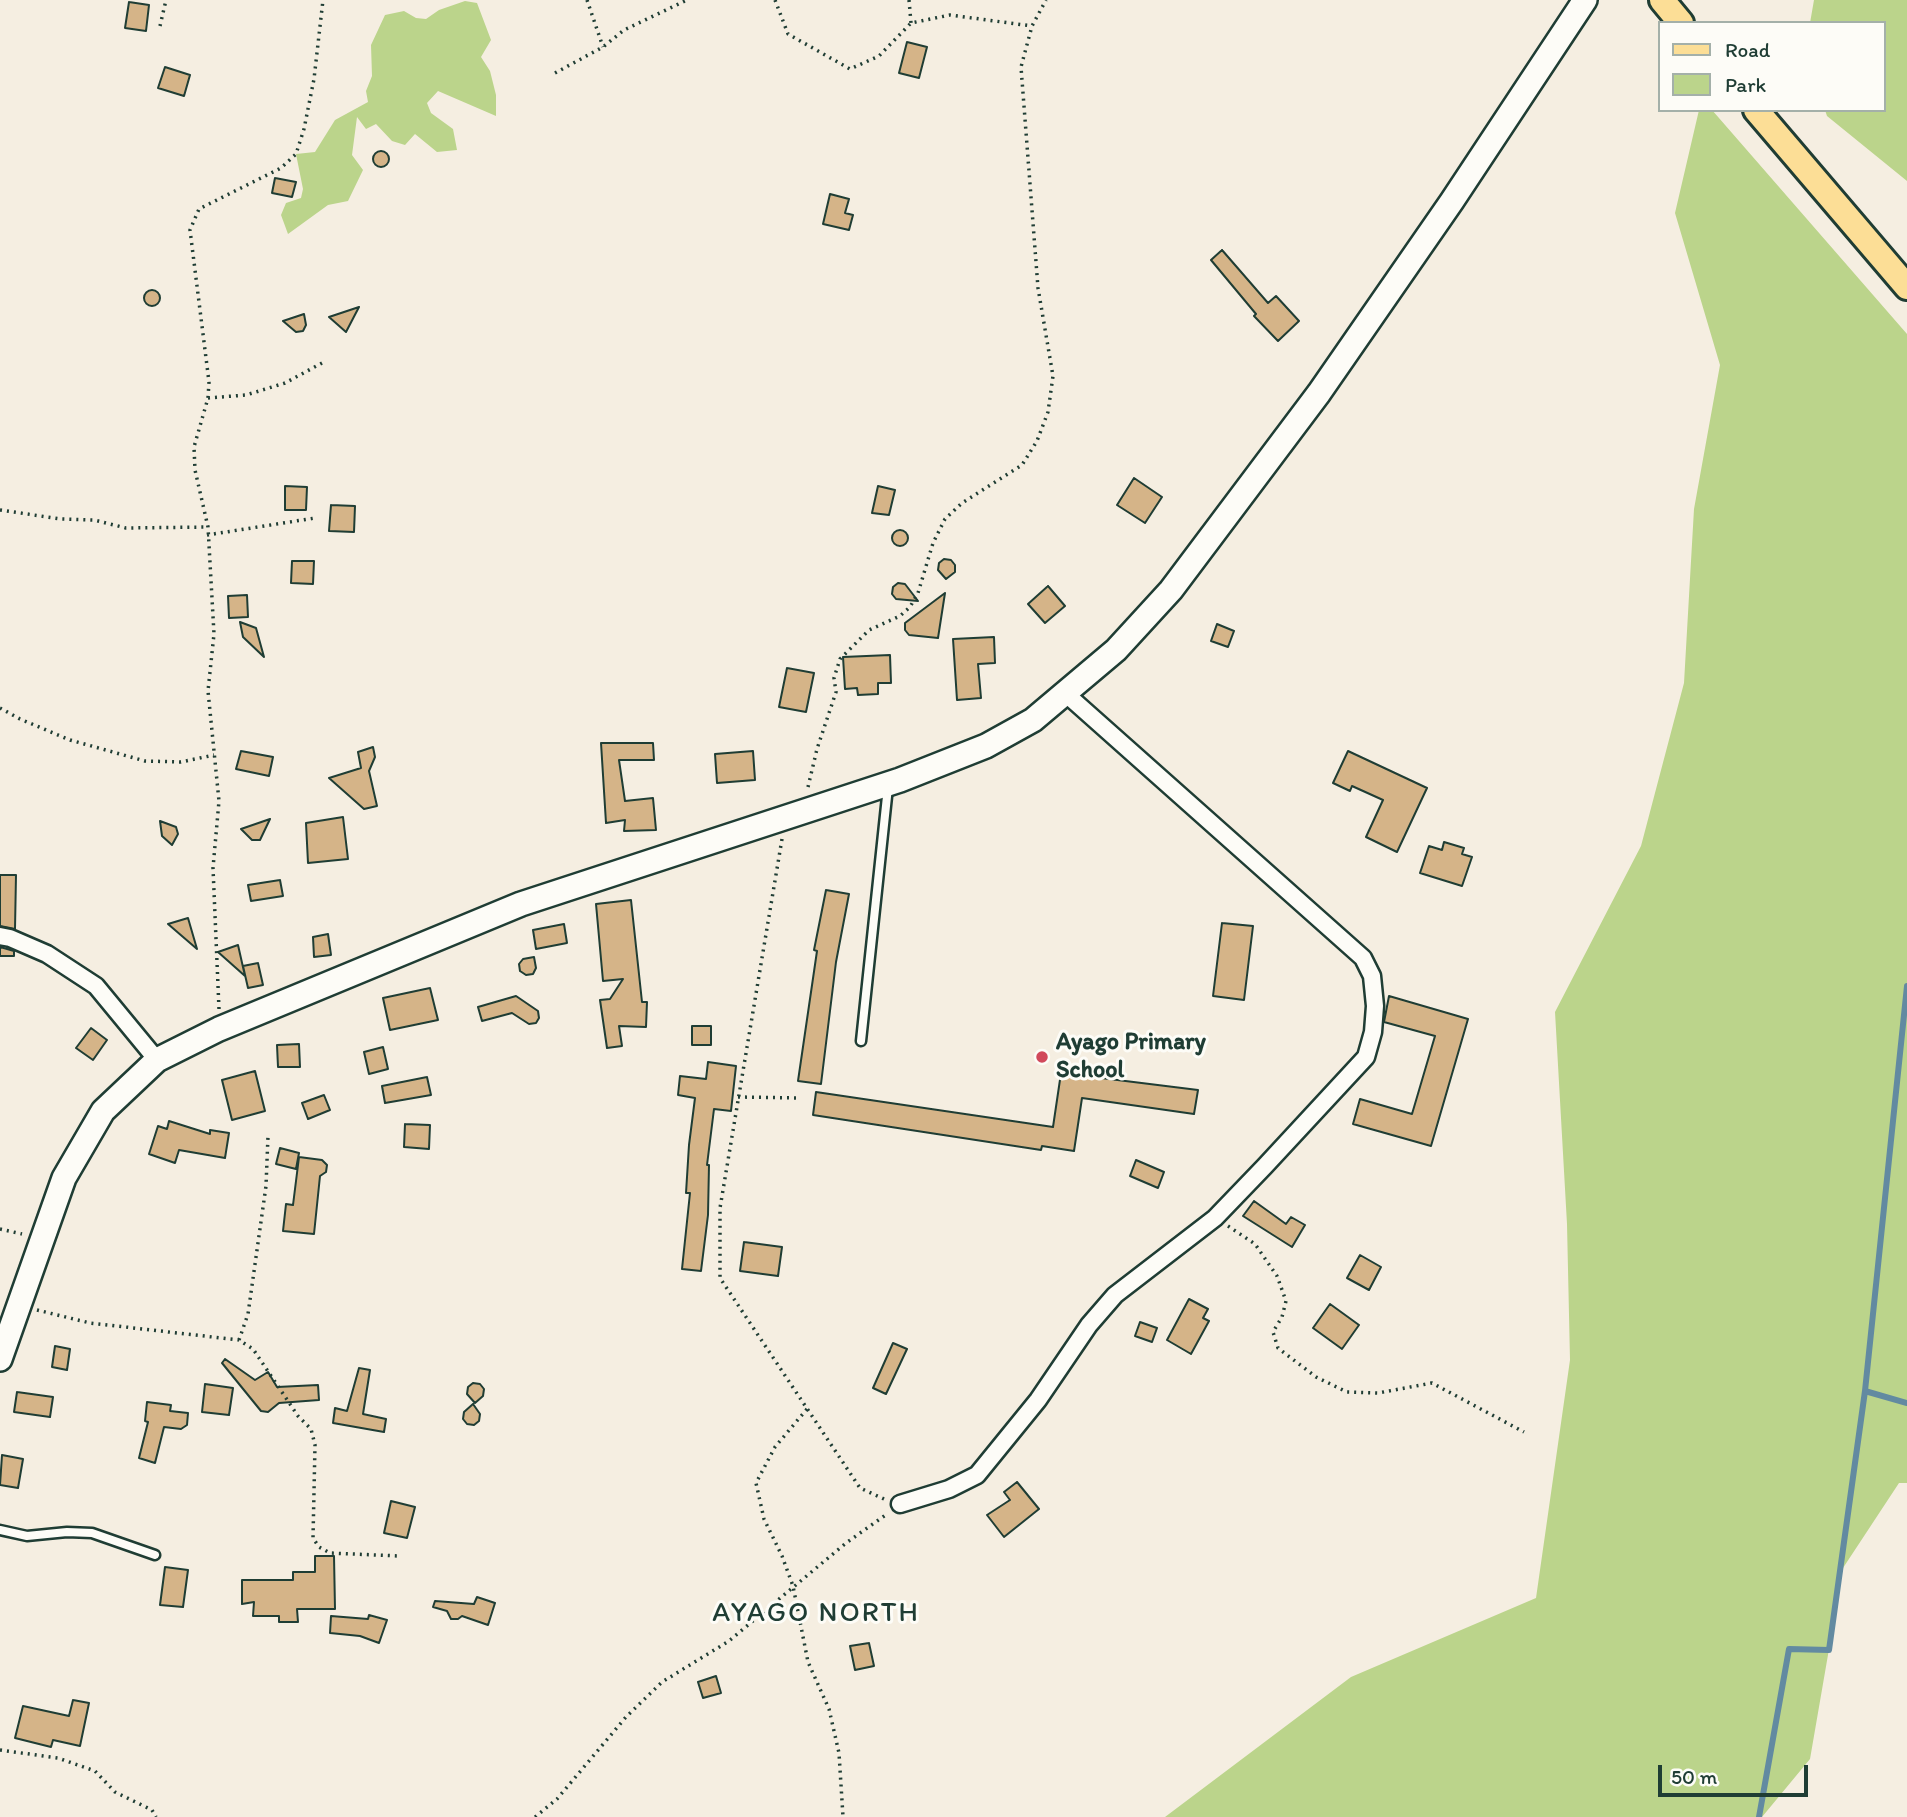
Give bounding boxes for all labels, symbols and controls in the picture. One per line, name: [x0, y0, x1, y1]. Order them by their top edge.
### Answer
legend: [1658, 21, 1886, 112]
text: Road: [1725, 37, 1770, 62]
text: Park: [1725, 72, 1766, 97]
place label: Ayago Primary School: [1056, 1029, 1206, 1085]
marker: Ayago Primary School: [1034, 1049, 1050, 1065]
district label: AYAGO NORTH: [712, 1597, 920, 1631]
scale bar: [1662, 1750, 1812, 1794]
text: 50 m: [1671, 1764, 1717, 1789]

